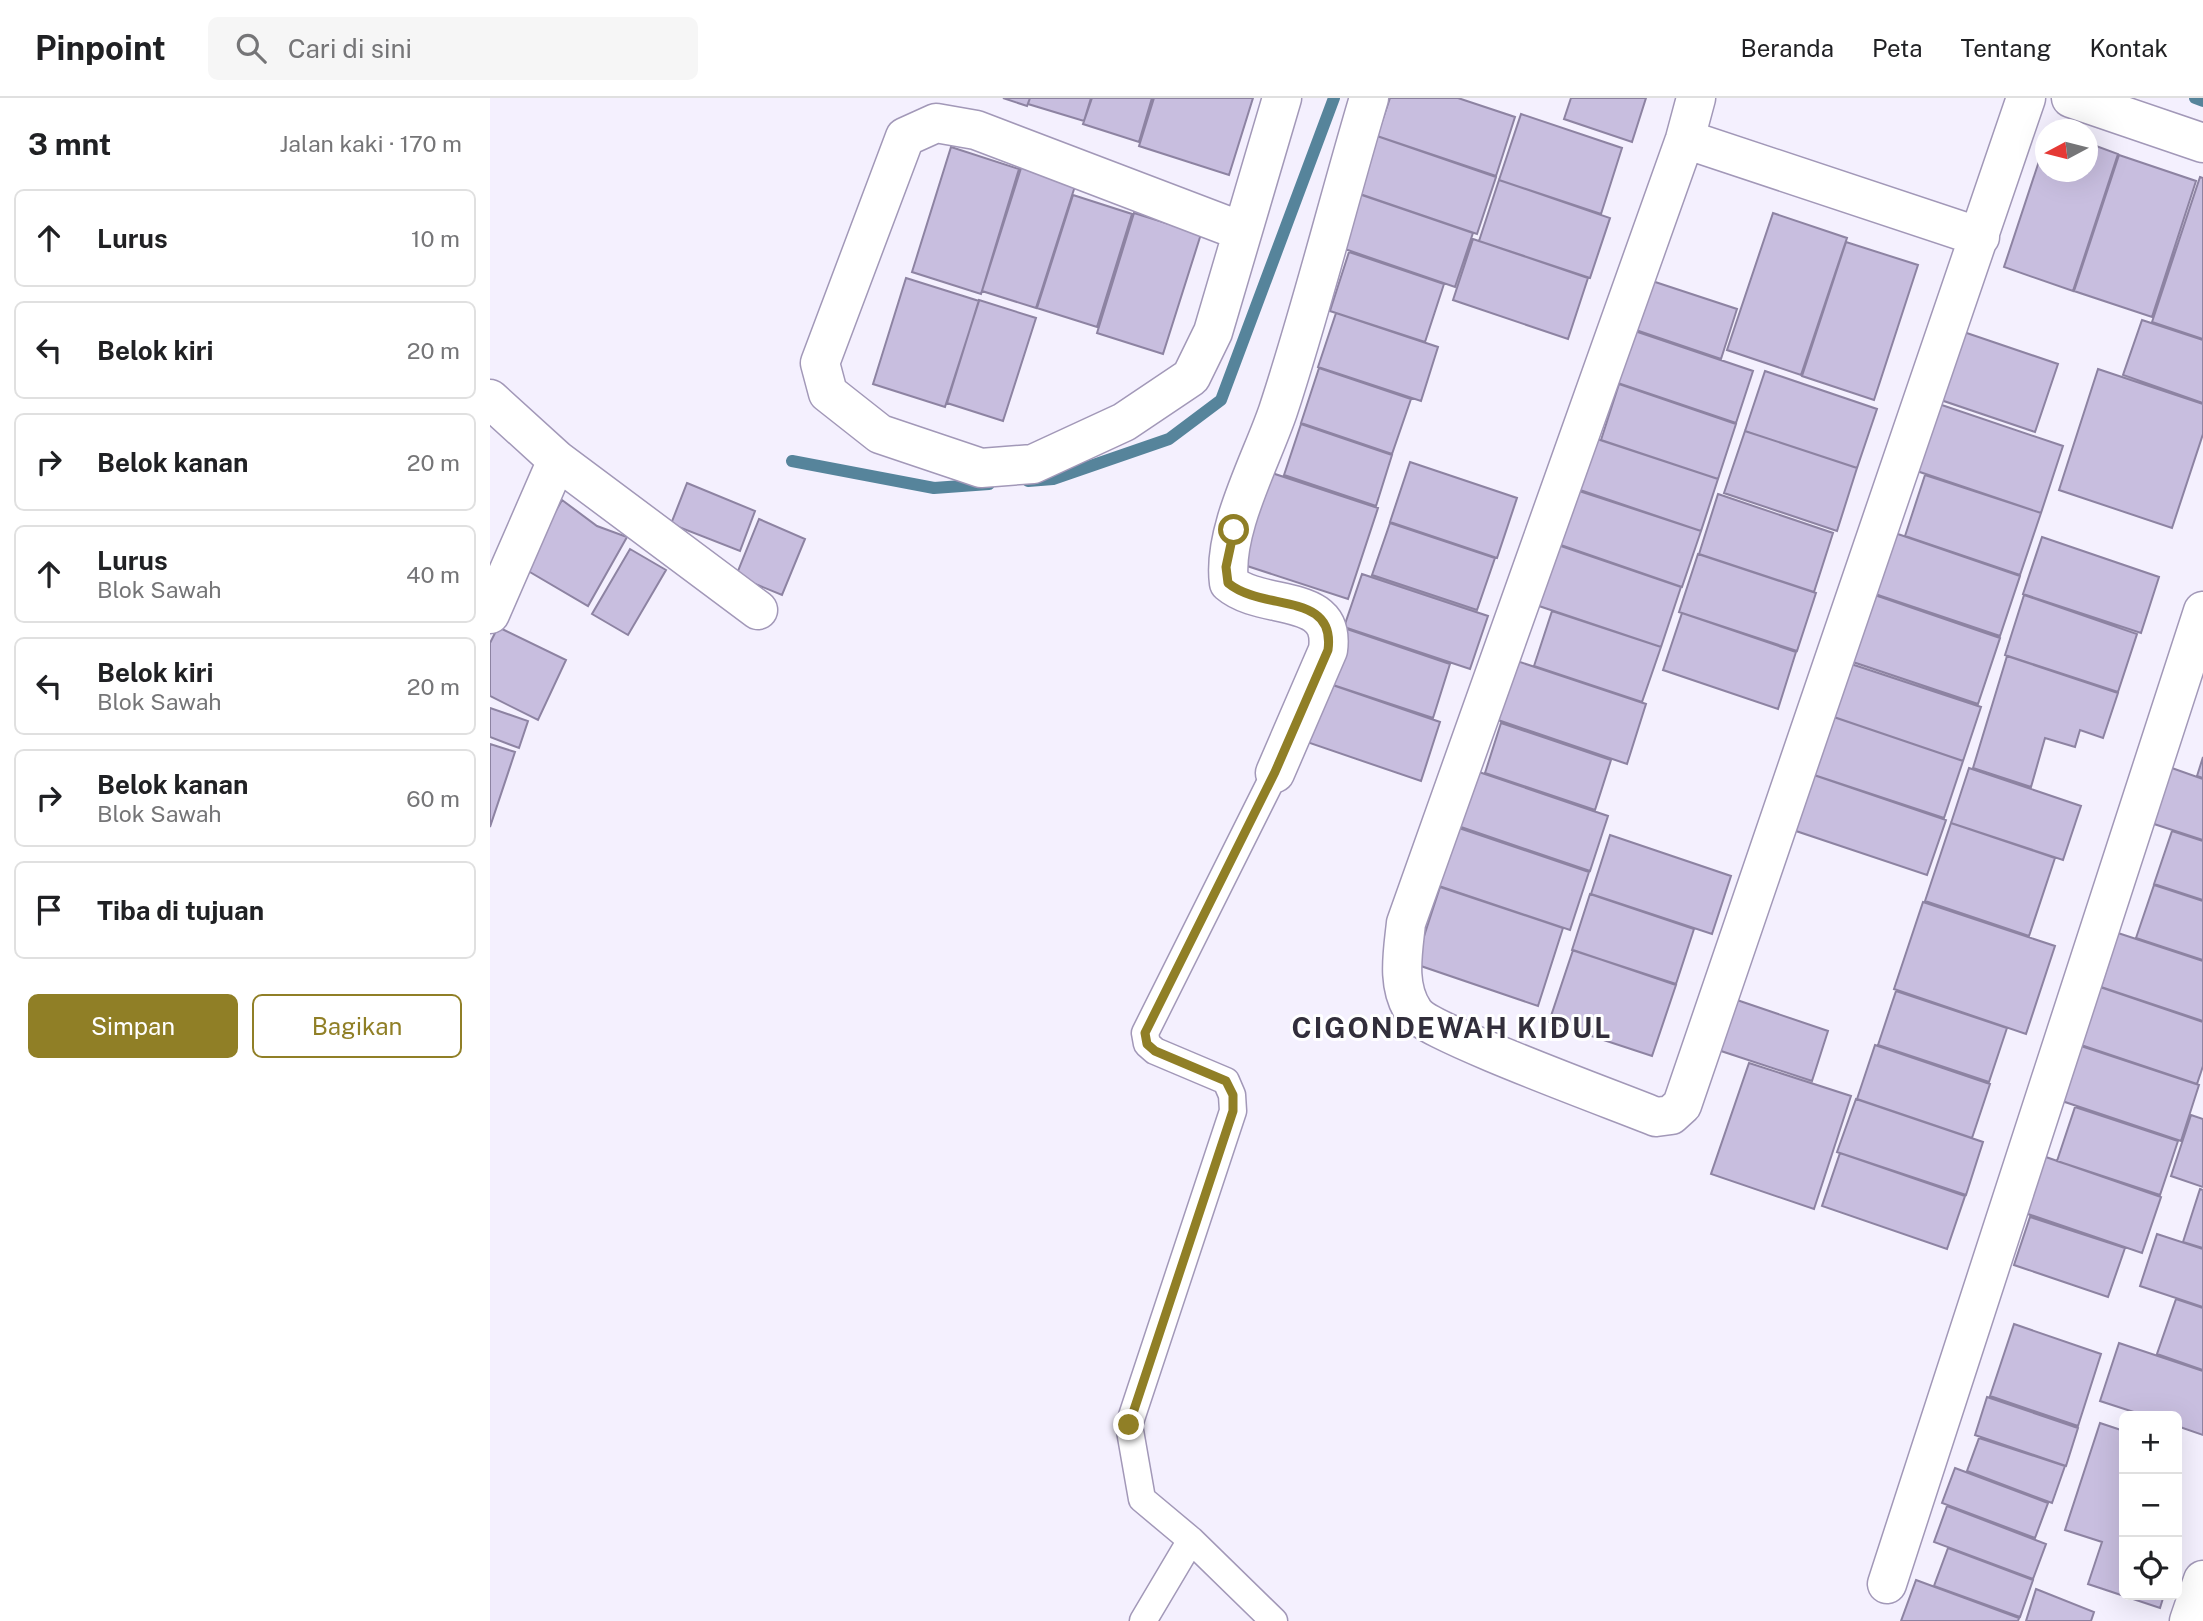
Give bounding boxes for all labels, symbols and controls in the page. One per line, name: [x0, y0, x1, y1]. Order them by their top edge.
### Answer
search box: [208, 17, 698, 80]
text: Pinpoint: [35, 29, 166, 67]
icon: search: [232, 29, 270, 67]
text: Cari di sini: [288, 33, 412, 64]
text: Beranda: [1740, 34, 1834, 62]
text: Peta: [1872, 34, 1923, 62]
text: Tentang: [1961, 34, 2051, 62]
text: Kontak: [2089, 34, 2168, 62]
north arrow: [2035, 119, 2098, 182]
text: 3 mnt: [28, 126, 111, 162]
text: Jalan kaki · 170 m: [279, 130, 462, 157]
icon: ahead: [30, 219, 68, 257]
text: Lurus: [97, 223, 168, 254]
text: 10 m: [411, 225, 460, 252]
icon: left: [30, 331, 68, 369]
text: Belok kiri: [97, 335, 213, 366]
text: 20 m: [407, 337, 460, 364]
icon: right: [30, 443, 68, 481]
text: Belok kanan: [97, 447, 248, 478]
text: 20 m: [407, 449, 460, 476]
route start: [1218, 514, 1249, 545]
text: Lurus: [97, 545, 168, 576]
icon: ahead: [30, 555, 68, 593]
text: 40 m: [406, 561, 460, 588]
text: Blok Sawah: [97, 576, 222, 603]
text: Belok kiri: [97, 657, 213, 688]
icon: left: [30, 667, 68, 705]
text: 20 m: [407, 673, 460, 700]
text: Blok Sawah: [97, 688, 222, 715]
text: Belok kanan: [97, 769, 248, 800]
icon: right: [30, 779, 68, 817]
text: 60 m: [406, 785, 460, 812]
text: Blok Sawah: [97, 800, 222, 827]
icon: arrive: [30, 891, 68, 929]
text: Tiba di tujuan: [97, 895, 264, 926]
button: Simpan: [28, 994, 238, 1058]
button: Bagikan: [252, 994, 462, 1058]
district label: CIGONDEWAH KIDUL: [1292, 1011, 1612, 1044]
route end: [1113, 1409, 1144, 1440]
map controls: [2119, 1411, 2182, 1600]
button: +: [2119, 1411, 2182, 1474]
button: −: [2119, 1474, 2182, 1537]
button: locate: [2119, 1537, 2182, 1600]

